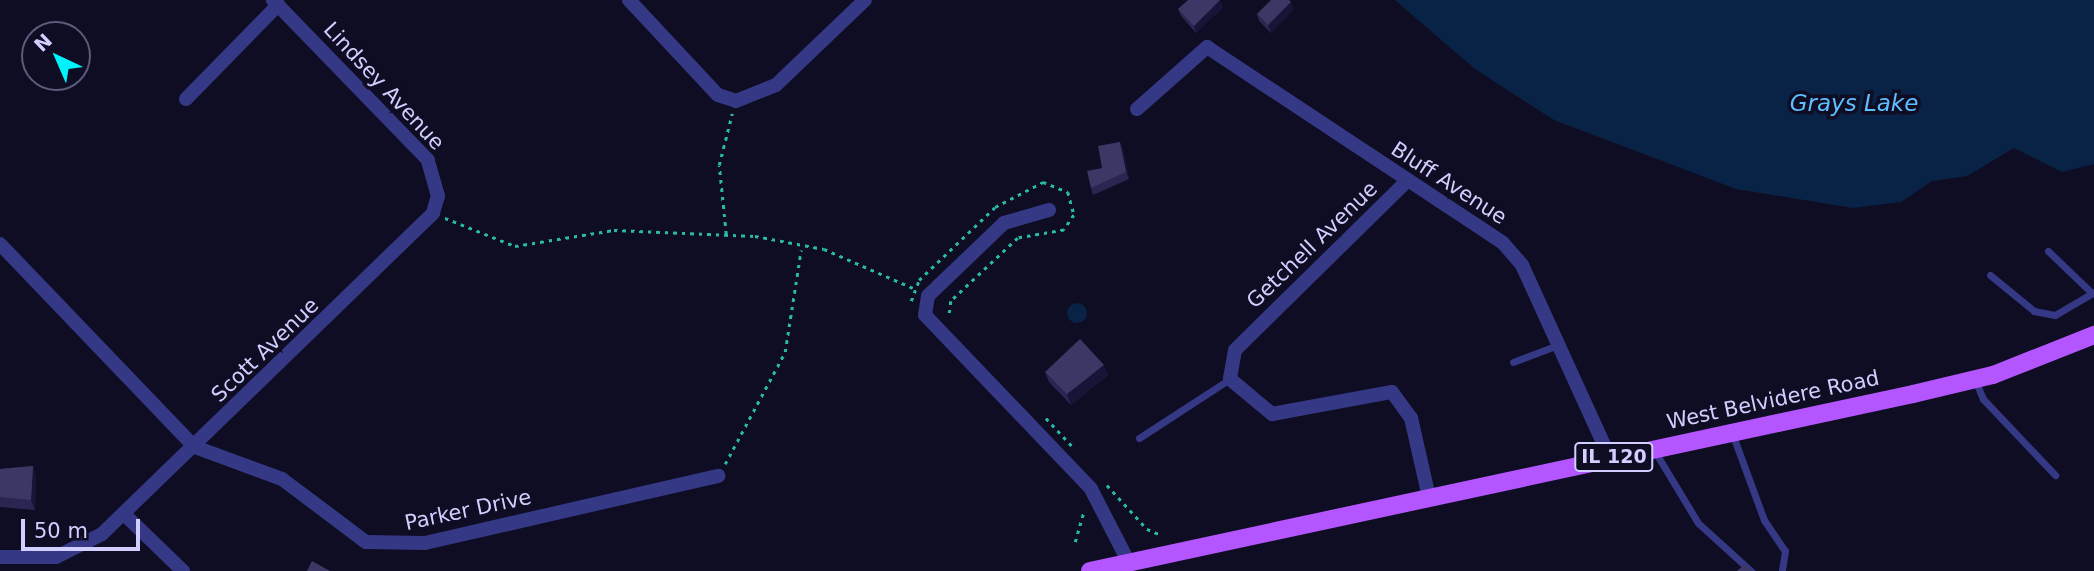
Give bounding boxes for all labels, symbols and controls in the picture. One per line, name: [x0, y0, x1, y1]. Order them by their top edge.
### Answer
street label: Lindsey Avenue: [318, 17, 450, 155]
north arrow: [21, 21, 91, 91]
text: N: [29, 29, 56, 56]
water label: Grays Lake: [1790, 89, 1918, 117]
street label: Bluff Avenue: [1386, 136, 1512, 230]
street label: Getchell Avenue: [1242, 176, 1382, 314]
street label: Scott Avenue: [206, 293, 324, 407]
street label: West Belvidere Road: [1665, 365, 1881, 435]
road number: IL 120: [1574, 442, 1654, 472]
street label: Parker Drive: [402, 484, 534, 536]
scale bar: [24, 504, 144, 548]
text: 50 m: [34, 519, 88, 543]

